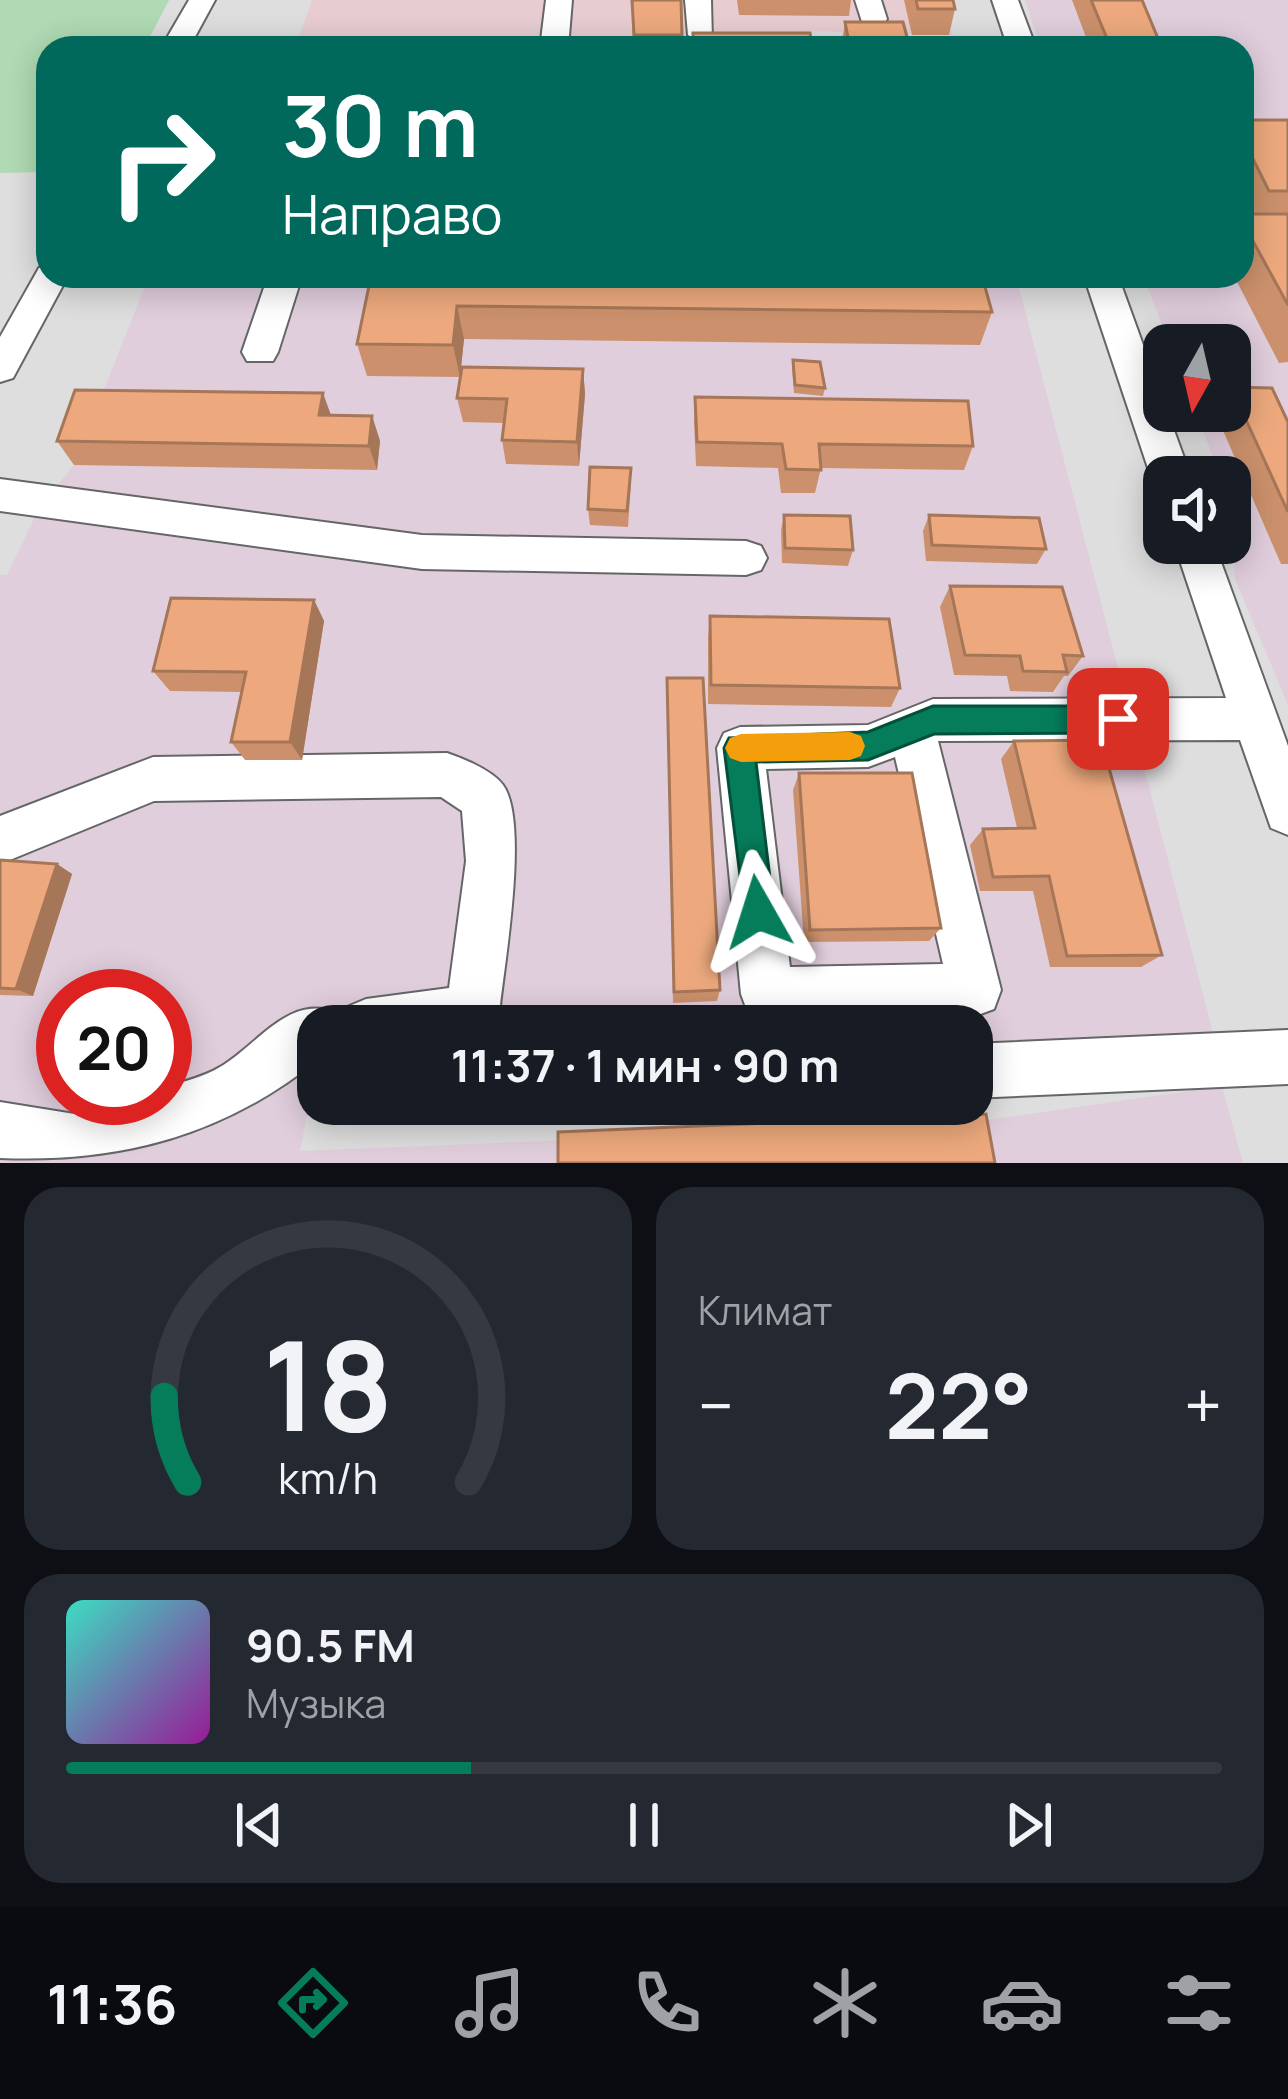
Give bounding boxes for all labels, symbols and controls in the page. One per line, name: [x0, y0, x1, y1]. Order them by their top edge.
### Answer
text: 30 m: [282, 67, 478, 182]
icon: right: [84, 84, 240, 240]
text: Направо: [282, 176, 503, 250]
north arrow: [1143, 324, 1251, 432]
map controls: [1143, 324, 1251, 564]
button: sound: [1143, 456, 1251, 564]
pin: [1067, 668, 1169, 770]
icon: arrive: [1085, 686, 1151, 752]
position arrow: [695, 849, 821, 975]
speed limit sign: 20: [36, 969, 192, 1125]
text: 11:37 · 1 мин · 90 m: [451, 1034, 839, 1096]
text: Климат: [698, 1283, 833, 1337]
text: 18: [262, 1298, 394, 1468]
text: 22°: [885, 1343, 1033, 1466]
text: −: [698, 1360, 734, 1450]
text: +: [1184, 1360, 1222, 1450]
text: km/h: [278, 1447, 378, 1506]
text: 90.5 FM: [246, 1614, 415, 1676]
text: Музыка: [246, 1676, 386, 1730]
icon: previous: [226, 1792, 292, 1858]
icon: pause: [611, 1792, 677, 1858]
icon: next: [996, 1792, 1062, 1858]
icon: directions: [271, 1961, 355, 2045]
icon: music: [448, 1961, 532, 2045]
icon: phone: [625, 1961, 709, 2045]
icon: climate: [803, 1961, 887, 2045]
icon: car: [980, 1961, 1064, 2045]
icon: filters: [1157, 1961, 1241, 2045]
text: 11:36: [47, 1966, 177, 2040]

